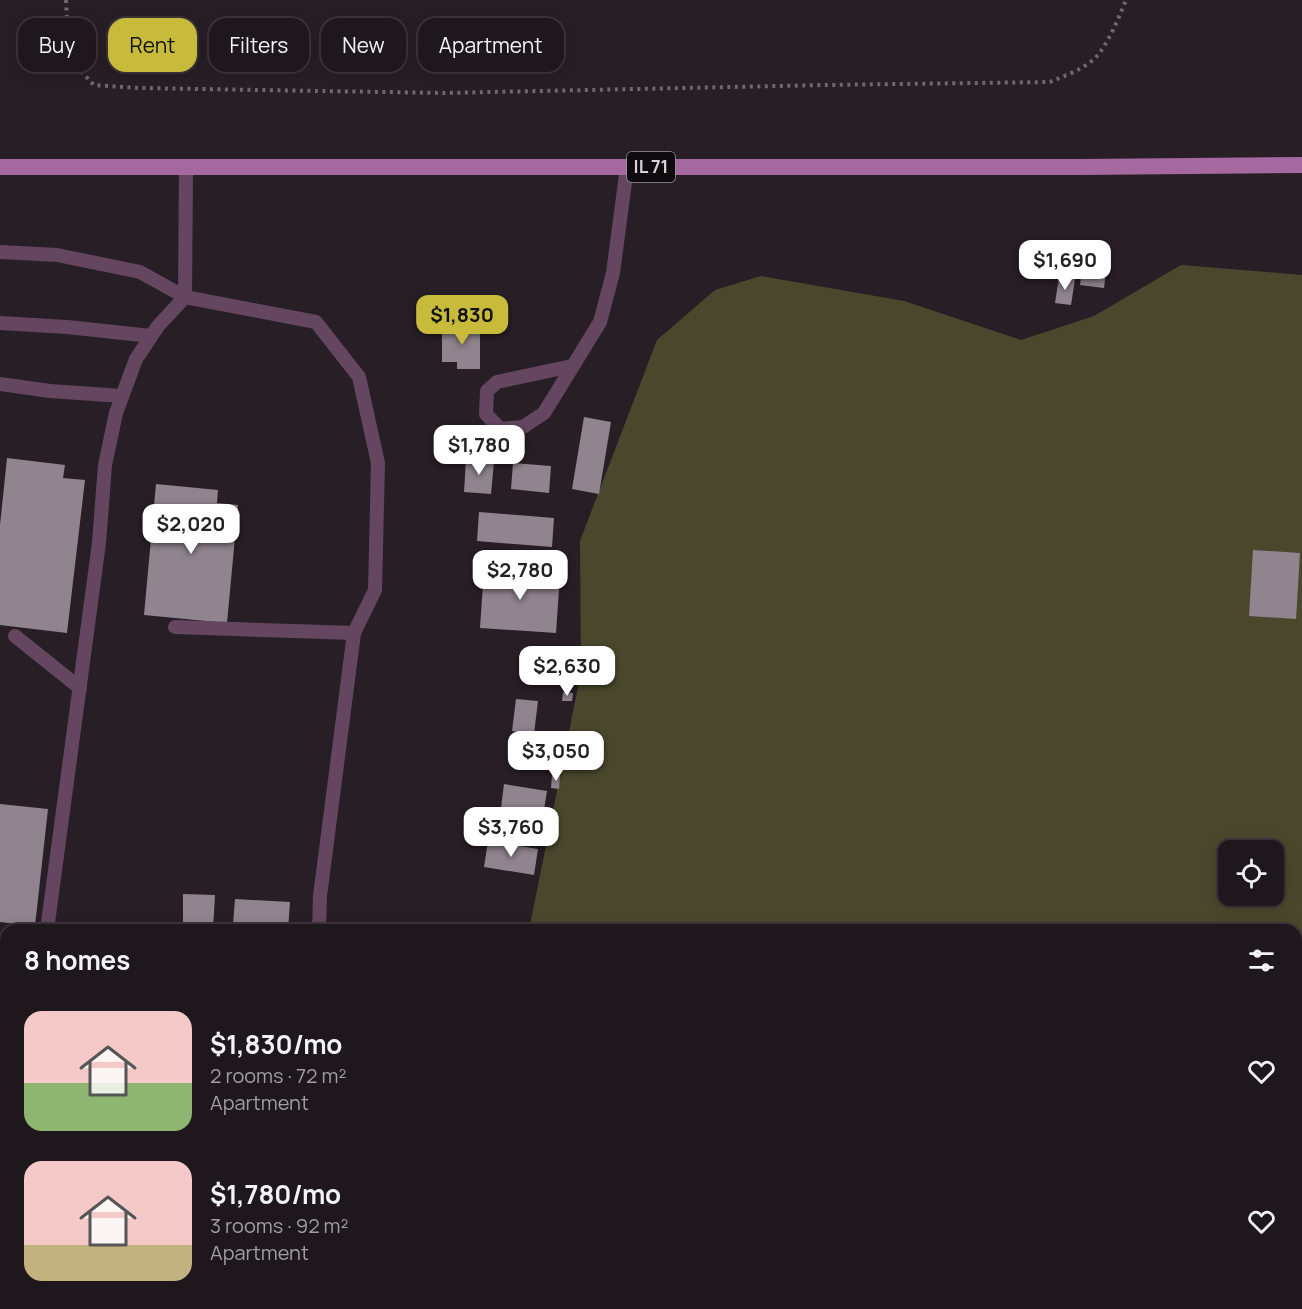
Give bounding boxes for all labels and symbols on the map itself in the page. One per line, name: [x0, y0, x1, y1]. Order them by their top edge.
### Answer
road number: IL 71: [627, 152, 675, 182]
pin: $1,690: [1016, 240, 1114, 291]
pin: $1,830: [413, 295, 511, 346]
pin: $1,780: [430, 425, 528, 476]
pin: $2,020: [142, 504, 240, 555]
pin: $2,780: [471, 550, 569, 601]
pin: $2,630: [518, 646, 616, 697]
pin: $3,050: [507, 731, 605, 782]
pin: $3,760: [462, 807, 560, 858]

